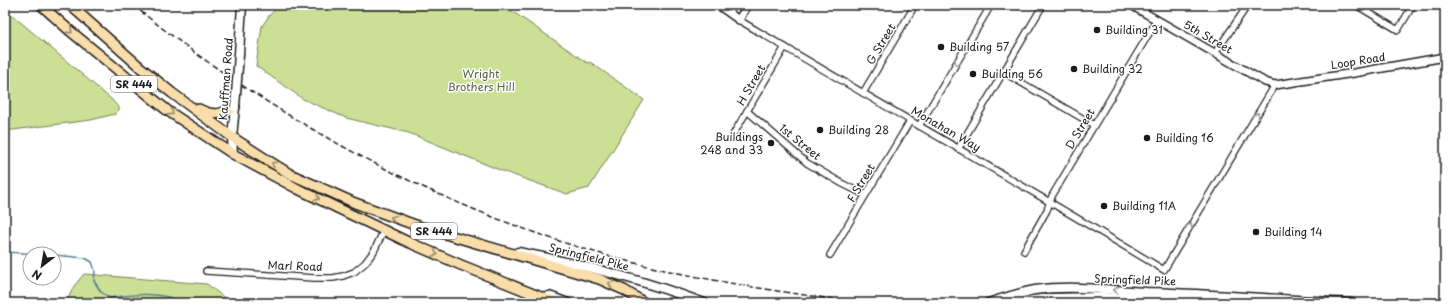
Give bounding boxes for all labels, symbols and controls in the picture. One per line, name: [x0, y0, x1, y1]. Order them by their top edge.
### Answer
street label: 5th Street: [1181, 16, 1236, 58]
street label: G Street: [862, 19, 900, 68]
place label: Building 31: [1105, 21, 1163, 38]
marker: Building 31: [1092, 25, 1102, 35]
one-way arrow: [65, 26, 73, 33]
street label: Kauffman Road: [214, 37, 237, 121]
place label: Building 57: [949, 38, 1009, 55]
marker: Building 57: [936, 42, 946, 52]
street label: Loop Road: [1329, 48, 1386, 73]
one-way arrow: [954, 59, 961, 66]
place label: Building 32: [1082, 60, 1143, 77]
street label: H Street: [732, 61, 769, 108]
marker: Building 32: [1069, 64, 1079, 74]
park label: Wright Brothers Hill: [447, 65, 515, 95]
place label: Building 56: [981, 65, 1043, 82]
marker: Building 56: [968, 69, 978, 79]
road number: SR 444: [111, 76, 157, 92]
street label: Monahan Way: [908, 102, 984, 155]
street label: D Street: [1061, 104, 1099, 153]
one-way arrow: [167, 108, 174, 116]
one-way arrow: [1252, 112, 1260, 119]
street label: 1st Street: [776, 119, 825, 164]
place label: Building 28: [828, 121, 889, 138]
marker: Building 28: [815, 125, 825, 135]
place label: Buildings 248 and 33: [700, 128, 763, 158]
place label: Building 16: [1155, 129, 1214, 146]
marker: Building 16: [1142, 133, 1152, 143]
marker: Buildings 248 and 33: [766, 138, 776, 148]
street label: F Street: [842, 160, 879, 205]
one-way arrow: [271, 162, 278, 169]
one-way arrow: [313, 193, 321, 201]
place label: Building 11A: [1112, 197, 1176, 214]
marker: Building 11A: [1099, 201, 1109, 211]
one-way arrow: [389, 214, 396, 222]
road number: SR 444: [411, 223, 457, 239]
one-way arrow: [1185, 223, 1192, 230]
place label: Building 14: [1264, 223, 1322, 240]
marker: Building 14: [1251, 227, 1261, 237]
street label: Springfield Pike: [547, 238, 631, 275]
north arrow: [22, 246, 62, 286]
one-way arrow: [430, 249, 438, 257]
street label: Marl Road: [267, 256, 323, 275]
text: N: [28, 265, 45, 285]
street label: Springfield Pike: [1094, 270, 1176, 289]
one-way arrow: [607, 281, 615, 289]
one-way arrow: [1113, 286, 1119, 295]

